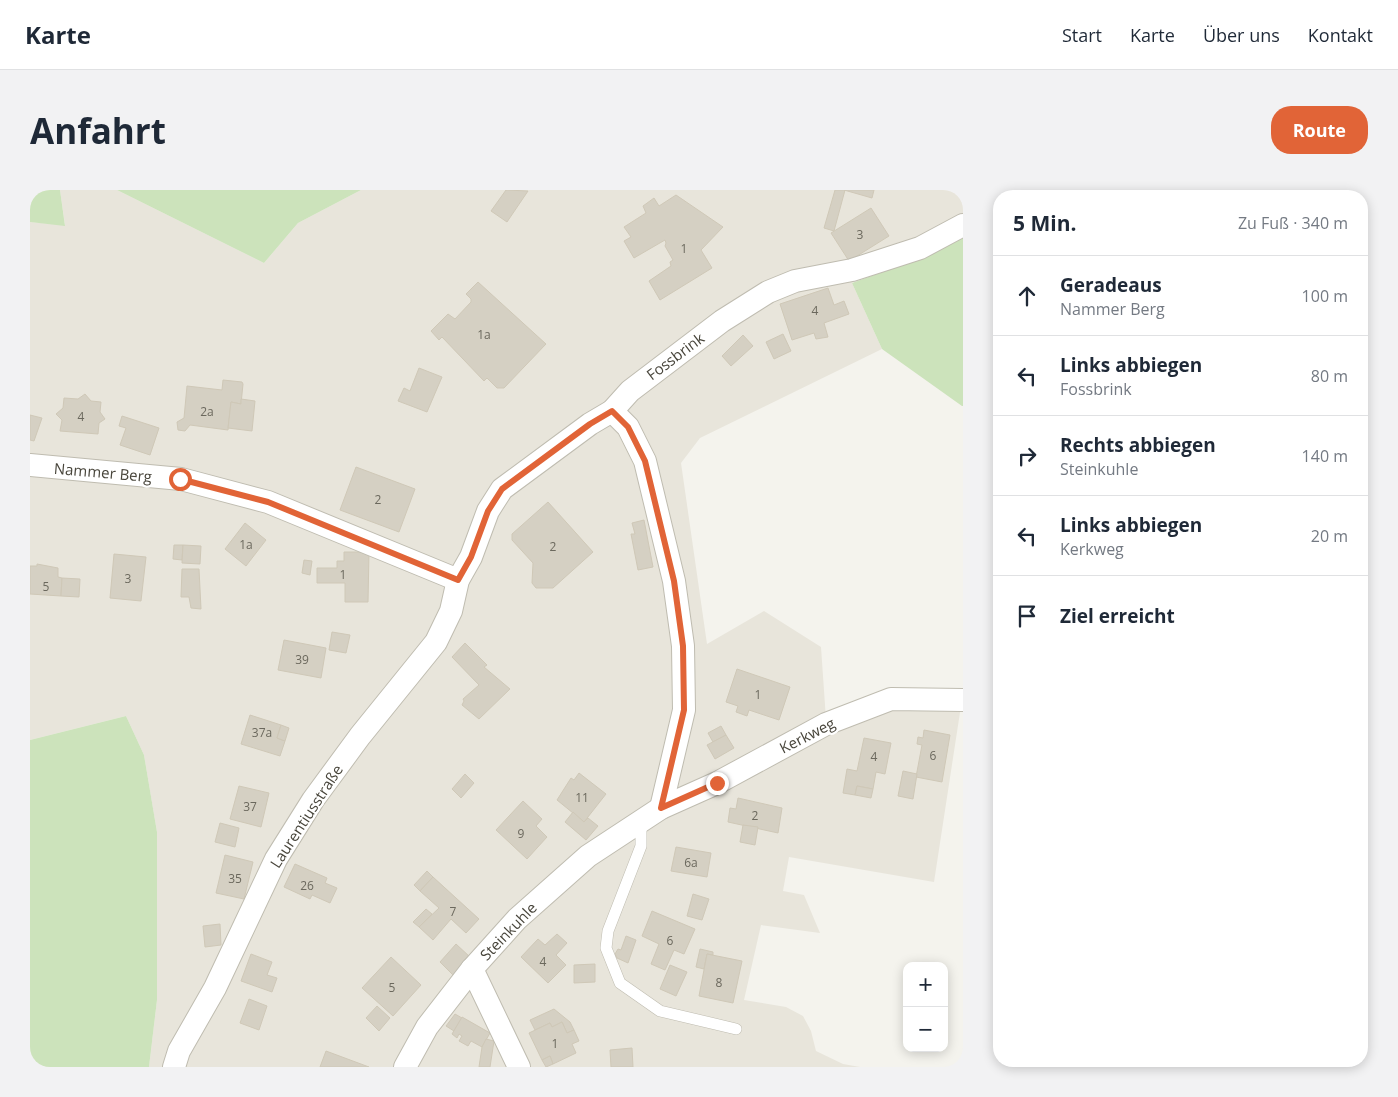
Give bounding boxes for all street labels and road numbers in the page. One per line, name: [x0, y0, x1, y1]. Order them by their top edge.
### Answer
street label: Fossbrink: [642, 328, 708, 384]
street label: Nammer Berg: [53, 458, 153, 486]
street label: Kerkweg: [776, 713, 838, 757]
street label: Laurentiusstraße: [265, 761, 347, 871]
street label: Steinkuhle: [475, 898, 541, 964]

